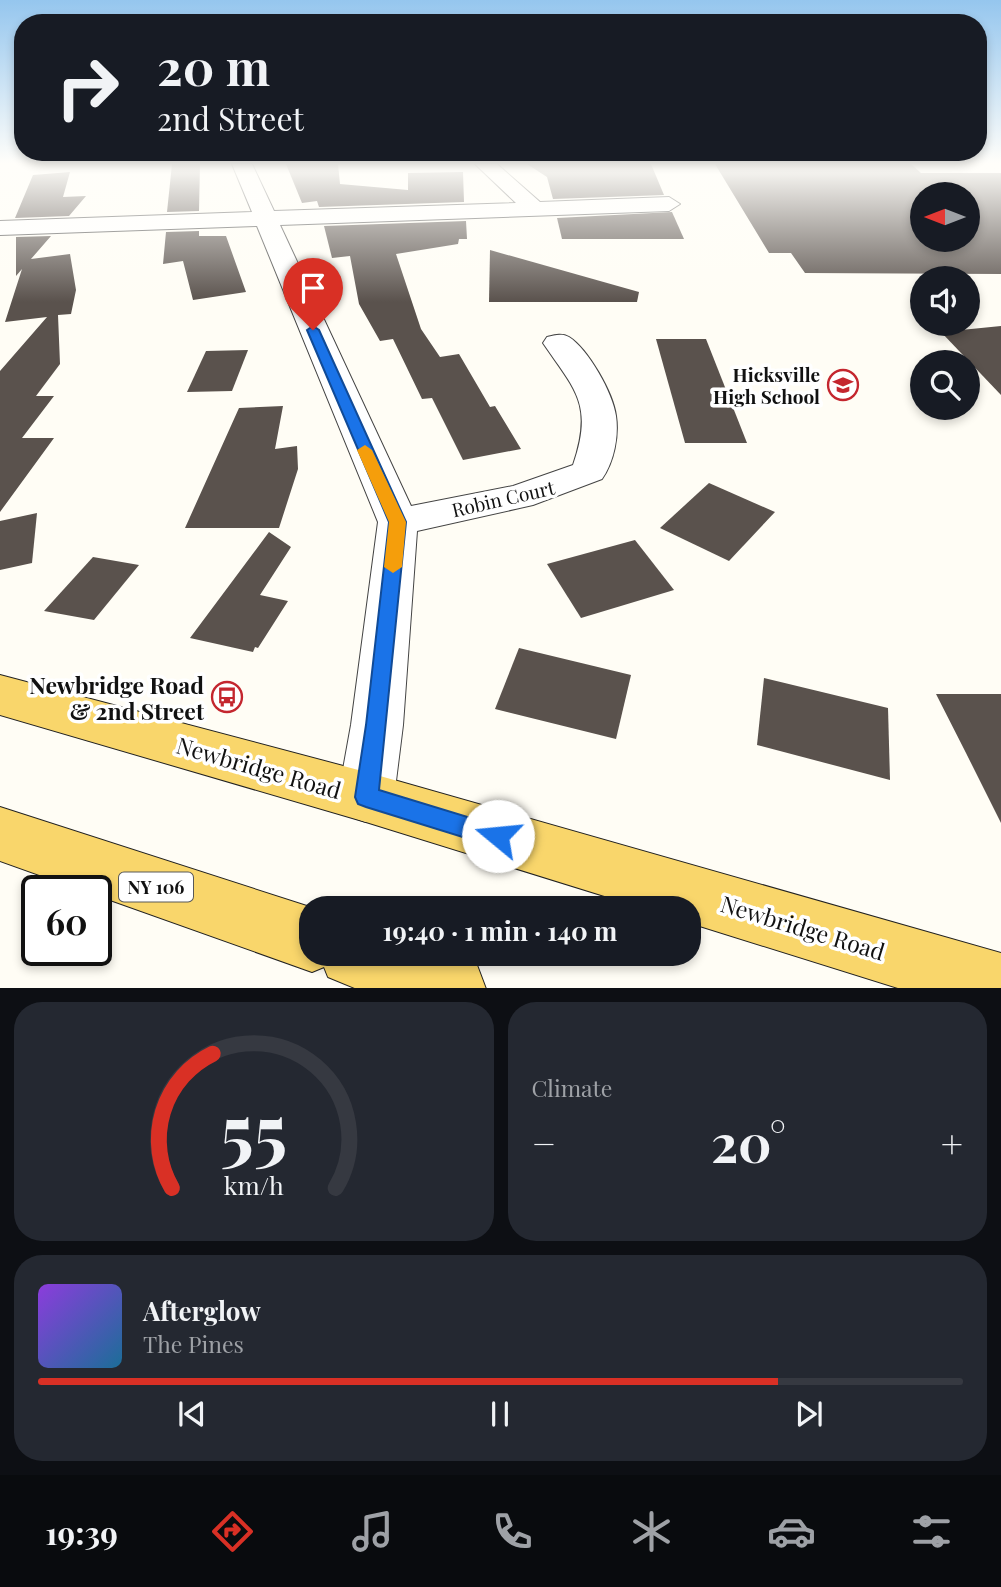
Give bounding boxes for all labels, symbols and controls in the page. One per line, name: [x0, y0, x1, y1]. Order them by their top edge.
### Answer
text: 20 m: [157, 33, 270, 98]
icon: right: [42, 42, 133, 133]
text: 2nd Street: [157, 96, 304, 139]
north arrow: [910, 182, 980, 252]
map controls: [910, 182, 980, 420]
pin: [283, 258, 343, 330]
button: sound: [910, 266, 980, 336]
icon: arrive: [294, 269, 332, 307]
button: search: [910, 350, 980, 420]
place label: Hicksville High School: [713, 361, 820, 409]
school or university icon: Hicksville High School: [826, 368, 860, 402]
street label: Robin Court: [449, 473, 557, 522]
place label: Newbridge Road & 2nd Street: [29, 669, 205, 726]
bus stop icon: Newbridge Road & 2nd Street: [210, 680, 244, 714]
street label: Newbridge Road: [173, 729, 345, 805]
position arrow: [461, 799, 535, 873]
road number: NY 106: [119, 872, 193, 902]
speed limit sign: 60: [21, 875, 112, 966]
street label: Newbridge Road: [717, 887, 889, 967]
text: 19:40 · 1 min · 140 m: [383, 913, 617, 948]
text: Climate: [532, 1072, 612, 1103]
text: 55: [220, 1079, 287, 1176]
text: 20°: [711, 1107, 786, 1176]
text: −: [532, 1117, 556, 1168]
text: +: [941, 1117, 963, 1168]
text: km/h: [224, 1167, 284, 1200]
text: Afterglow: [143, 1293, 261, 1328]
text: The Pines: [143, 1328, 244, 1359]
icon: previous: [173, 1395, 211, 1433]
icon: pause: [481, 1395, 519, 1433]
icon: next: [790, 1395, 828, 1433]
icon: directions: [208, 1507, 257, 1556]
icon: music: [348, 1507, 397, 1556]
icon: phone: [488, 1507, 537, 1556]
icon: climate: [627, 1507, 676, 1556]
icon: car: [767, 1507, 816, 1556]
icon: filters: [907, 1507, 956, 1556]
text: 19:39: [45, 1510, 118, 1553]

